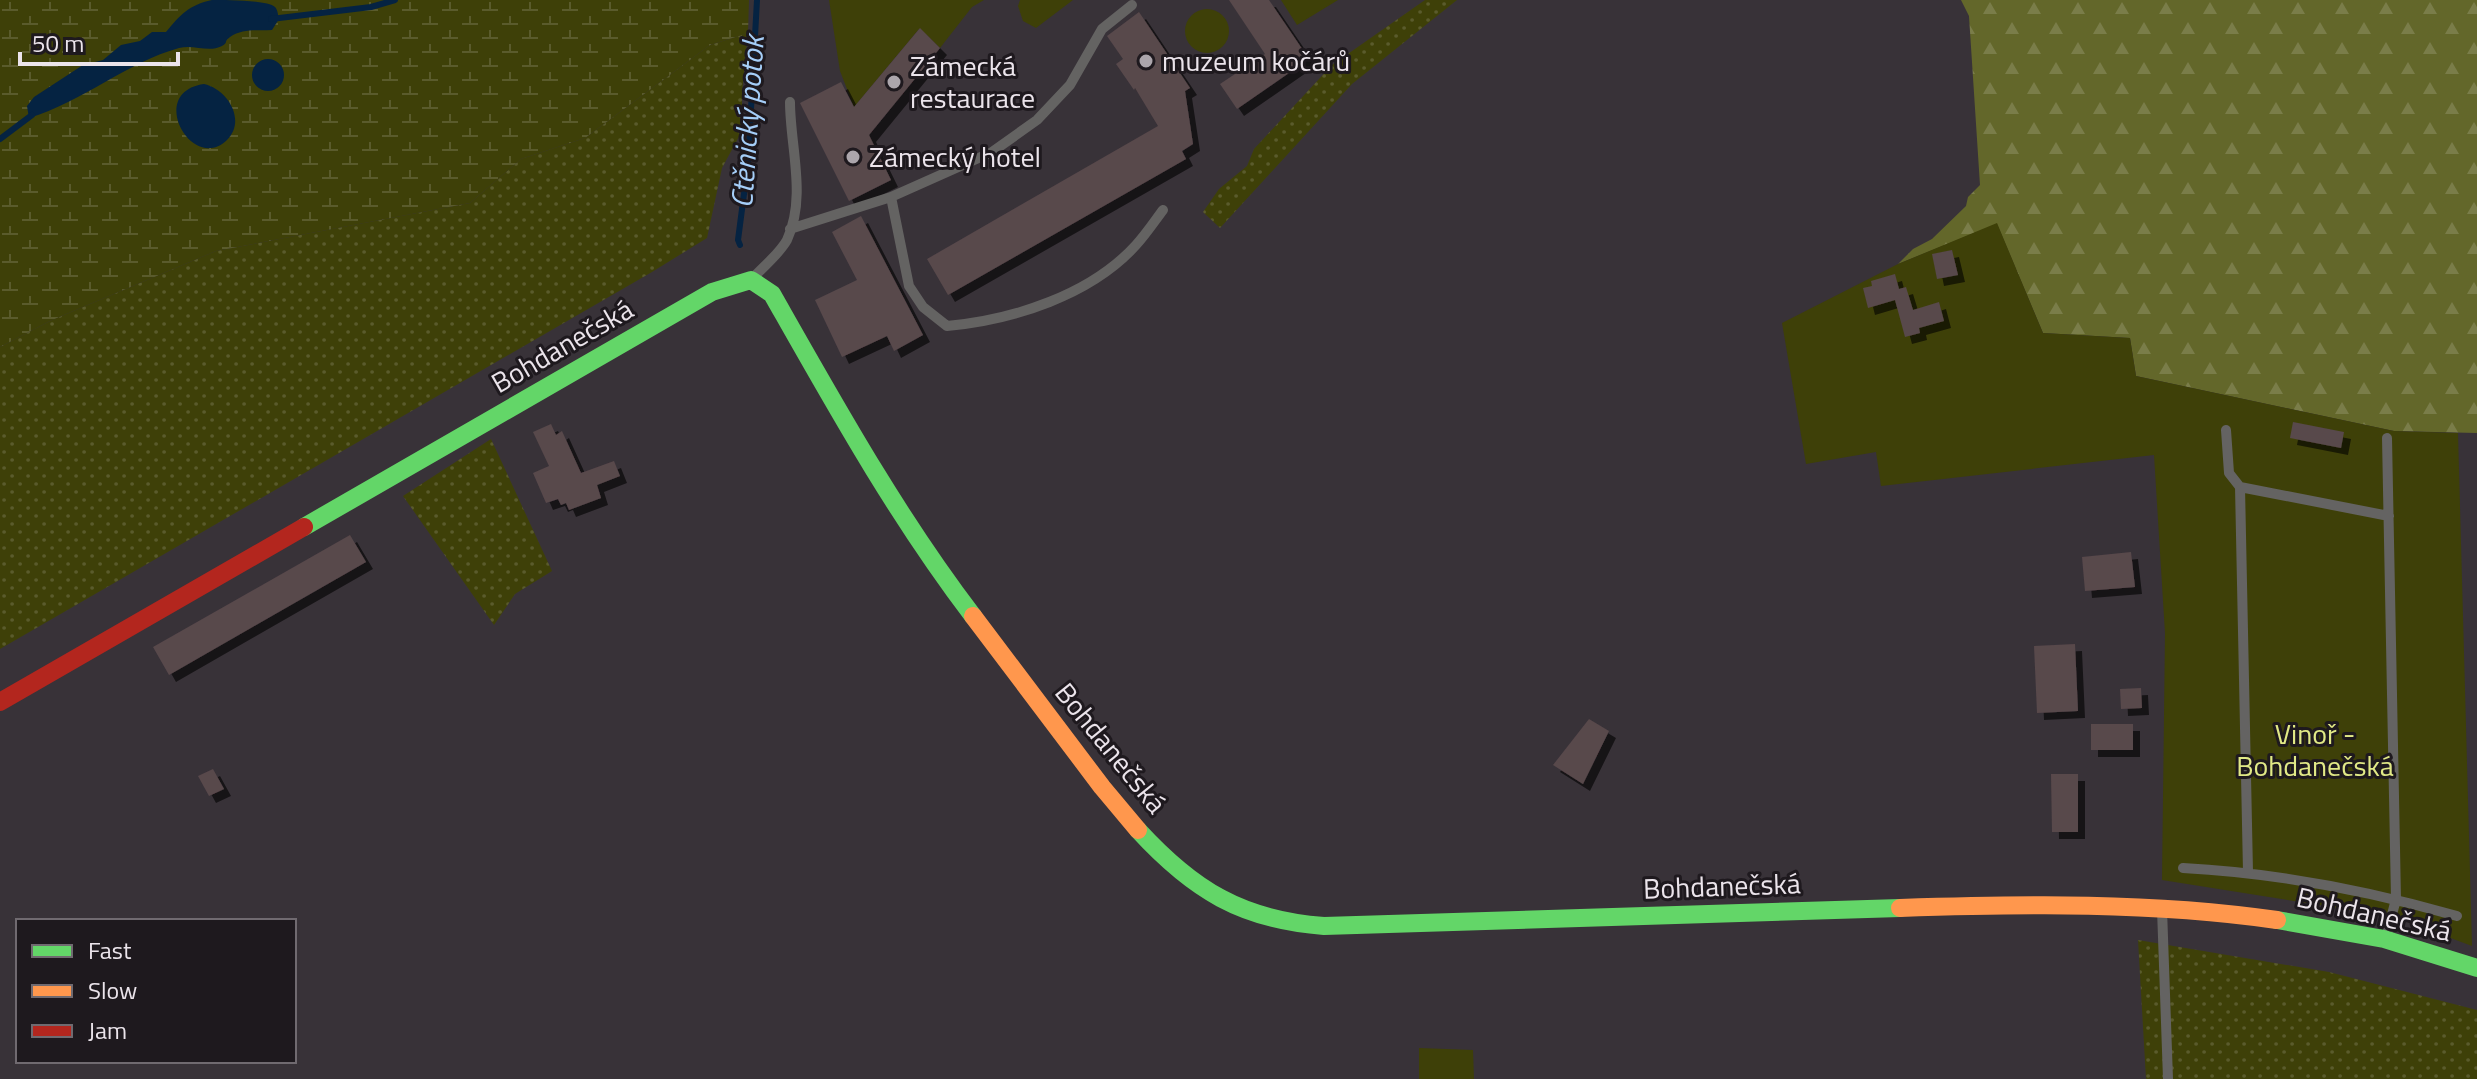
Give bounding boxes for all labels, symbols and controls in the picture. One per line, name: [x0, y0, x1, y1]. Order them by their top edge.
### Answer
scale bar: [20, 16, 178, 66]
text: 50 m: [32, 25, 84, 61]
water label: Ctěnický potok: [718, 31, 776, 210]
place label: muzeum kočárů: [1162, 39, 1350, 82]
place label: Zámecká restaurace: [910, 44, 1035, 119]
marker: muzeum kočárů: [1137, 52, 1155, 70]
marker: Zámecká restaurace: [885, 73, 903, 91]
place label: Zámecký hotel: [869, 135, 1041, 178]
marker: Zámecký hotel: [844, 148, 862, 166]
street label: Bohdanečská: [483, 288, 641, 404]
street label: Bohdanečská: [1045, 673, 1178, 822]
park label: Vinoř - Bohdanečská: [2236, 712, 2394, 787]
street label: Bohdanečská: [1642, 861, 1802, 910]
street label: Bohdanečská: [2292, 875, 2456, 952]
legend: [16, 919, 296, 1063]
text: Fast: [88, 932, 132, 968]
text: Slow: [88, 972, 137, 1008]
text: Jam: [88, 1012, 127, 1048]

